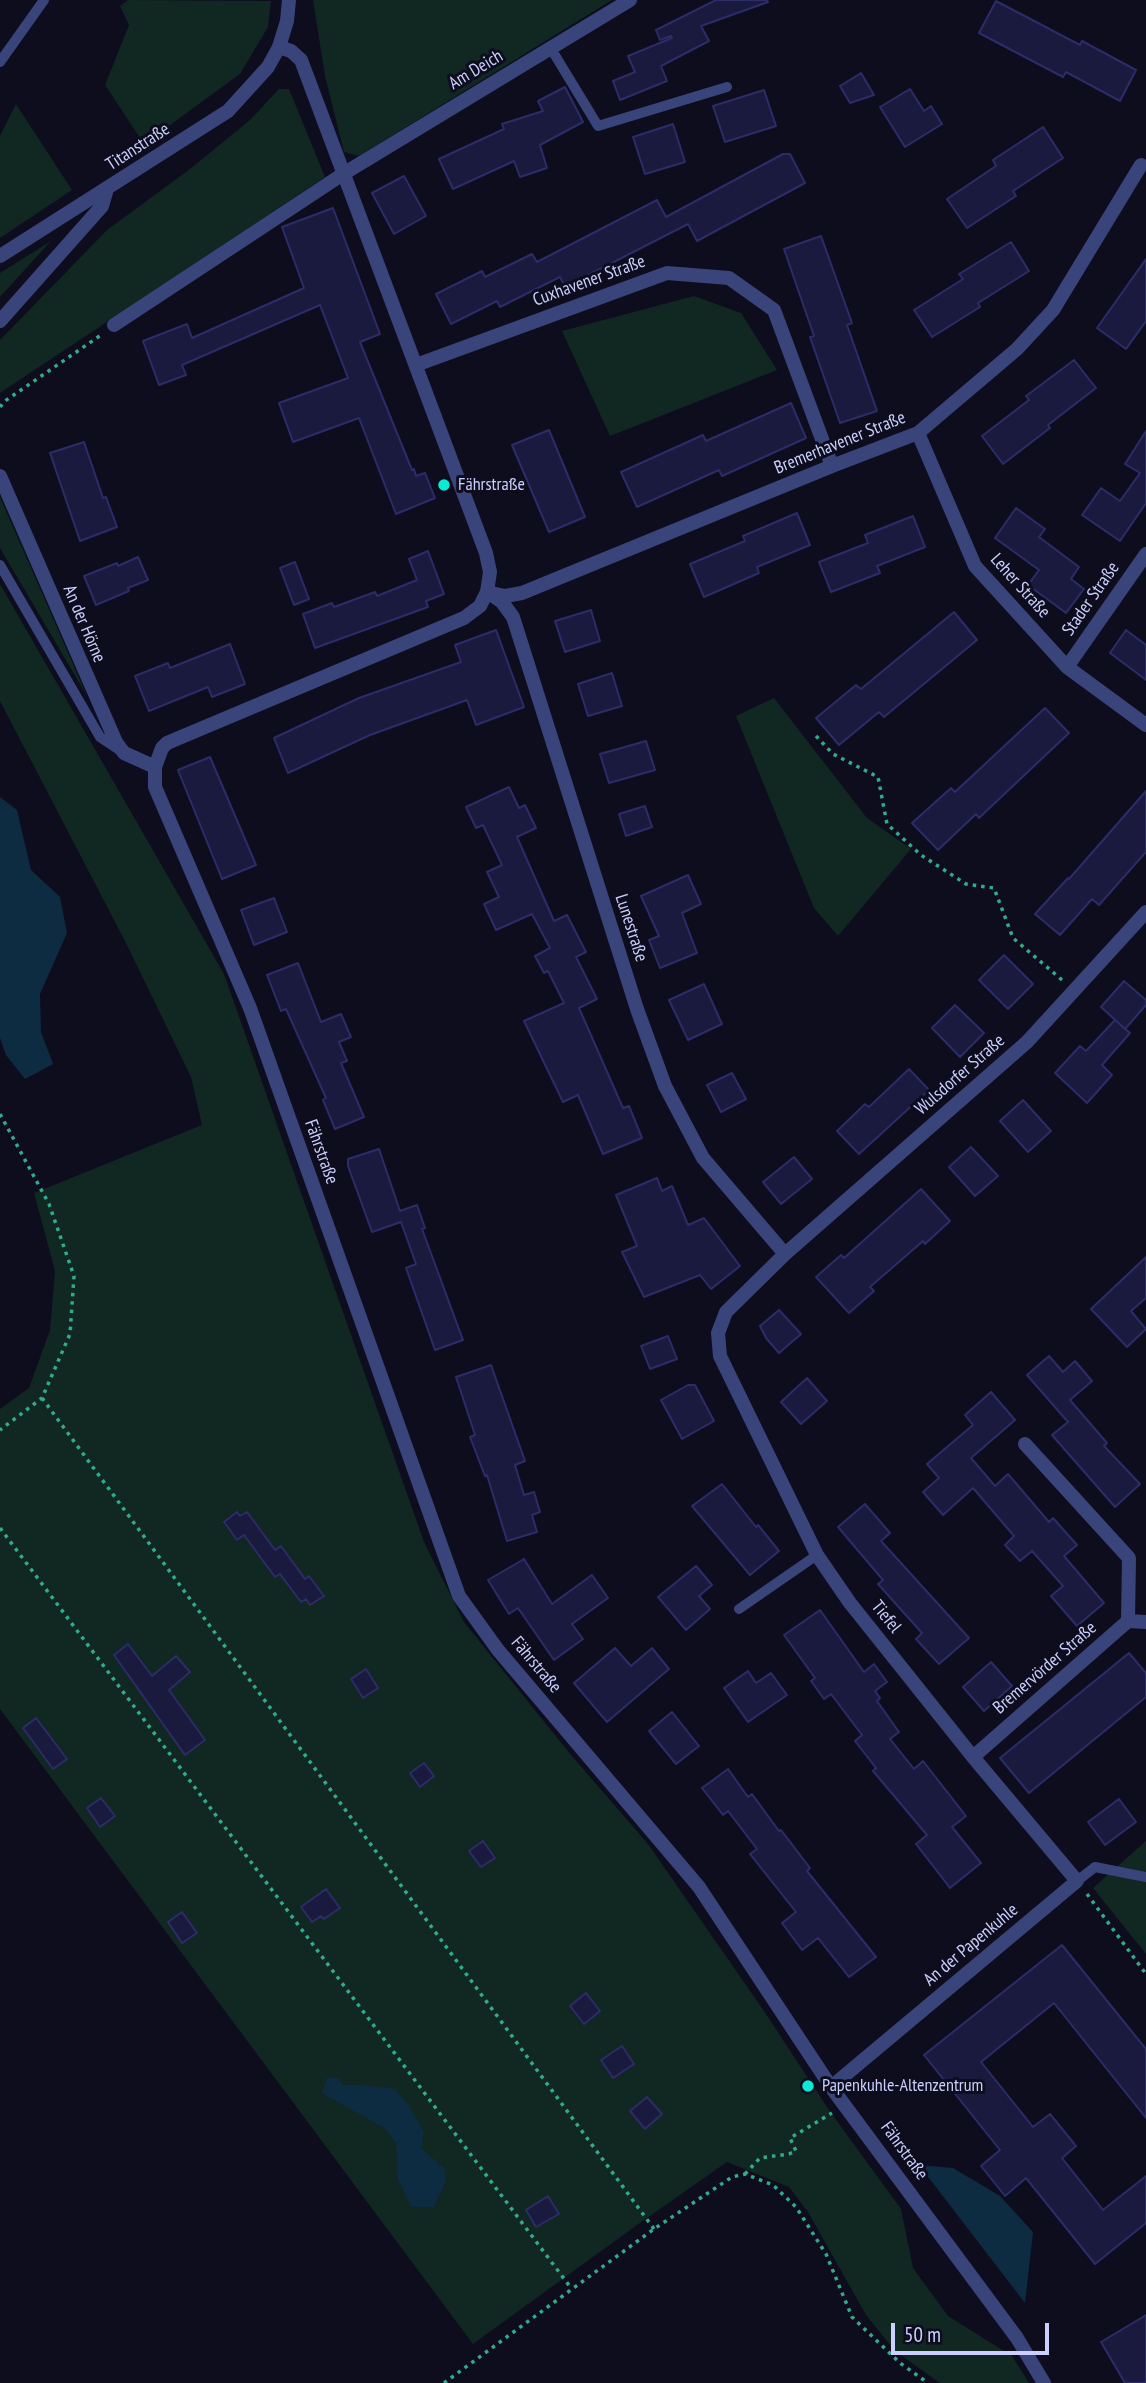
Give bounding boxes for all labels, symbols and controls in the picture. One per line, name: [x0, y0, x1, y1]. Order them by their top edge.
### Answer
street label: Am Deich: [445, 46, 507, 94]
street label: Titanstraße: [102, 119, 174, 175]
street label: Cuxhavener Straße: [530, 251, 648, 311]
street label: Bremerhavener Straße: [771, 407, 909, 479]
place label: Fährstraße: [458, 474, 525, 496]
marker: Fährstraße: [436, 477, 452, 493]
street label: Leher Straße: [985, 549, 1055, 623]
street label: Stader Straße: [1058, 558, 1124, 640]
street label: An der Hörne: [58, 582, 110, 666]
street label: Lunestraße: [610, 891, 652, 965]
street label: Wulsdorfer Straße: [911, 1030, 1009, 1120]
street label: Fährstraße: [299, 1117, 343, 1187]
street label: Tiefel: [866, 1596, 906, 1638]
street label: Bremervörder Straße: [989, 1617, 1101, 1719]
street label: Fährstraße: [506, 1632, 566, 1698]
street label: An der Papenkuhle: [919, 1899, 1023, 1991]
place label: Papenkuhle-Altenzentrum: [822, 2075, 983, 2097]
marker: Papenkuhle-Altenzentrum: [800, 2078, 816, 2094]
street label: Fährstraße: [876, 2118, 932, 2184]
scale bar: [894, 2310, 1052, 2354]
text: 50 m: [904, 2321, 941, 2348]

